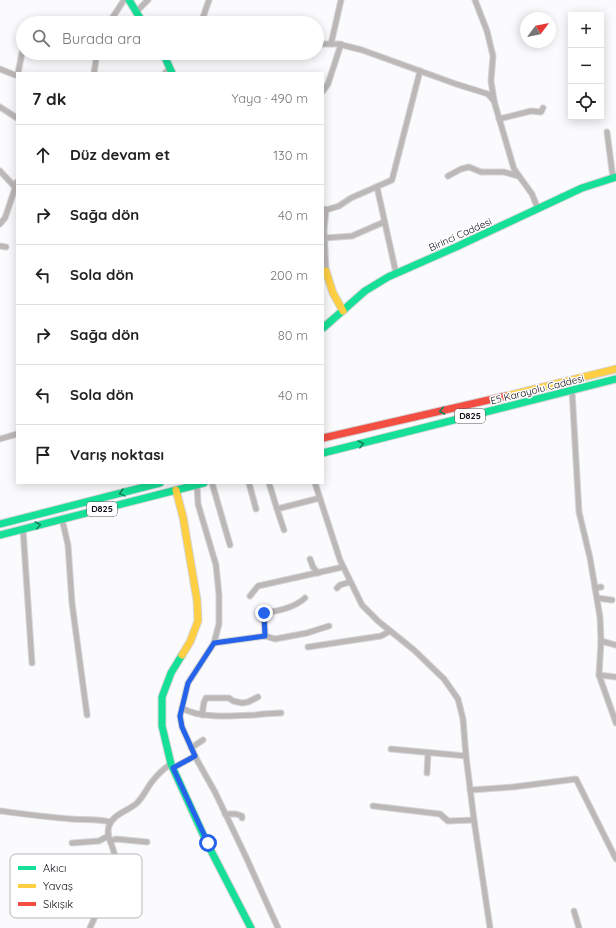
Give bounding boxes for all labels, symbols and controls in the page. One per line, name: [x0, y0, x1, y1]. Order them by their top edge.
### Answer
north arrow: [520, 12, 556, 48]
map controls: [568, 12, 604, 120]
button: +: [568, 12, 604, 48]
search box: [16, 16, 324, 60]
icon: search: [30, 27, 52, 49]
text: Burada ara: [62, 29, 141, 48]
button: −: [568, 48, 604, 84]
button: locate: [568, 84, 604, 120]
text: 7 dk: [32, 88, 66, 109]
text: Yaya · 490 m: [231, 90, 308, 106]
icon: ahead: [32, 144, 54, 166]
text: Düz devam et: [70, 145, 170, 164]
text: 130 m: [273, 147, 308, 163]
icon: right: [32, 204, 54, 226]
text: Sağa dön: [70, 205, 139, 224]
text: 40 m: [278, 207, 308, 223]
street label: Birinci Caddesi: [427, 215, 494, 254]
icon: left: [32, 264, 54, 286]
text: Sola dön: [70, 265, 134, 284]
text: 200 m: [270, 267, 308, 283]
icon: right: [32, 324, 54, 346]
text: Sağa dön: [70, 325, 139, 344]
text: 80 m: [278, 327, 308, 343]
street label: E5 Karayolu Caddesi: [489, 372, 585, 407]
icon: left: [32, 384, 54, 406]
text: Sola dön: [70, 385, 134, 404]
text: 40 m: [278, 387, 308, 403]
one-way arrow: [439, 406, 445, 415]
road number: D825: [455, 409, 485, 423]
one-way arrow: [358, 440, 364, 448]
icon: arrive: [32, 444, 54, 466]
text: Varış noktası: [70, 445, 164, 464]
one-way arrow: [119, 488, 126, 497]
road number: D825: [87, 502, 117, 516]
one-way arrow: [35, 522, 41, 530]
route end: [255, 604, 273, 622]
route start: [199, 834, 217, 852]
legend: [10, 854, 142, 918]
text: Akıcı: [43, 861, 66, 875]
text: Yavaş: [43, 879, 73, 893]
text: Sıkışık: [43, 897, 73, 911]

